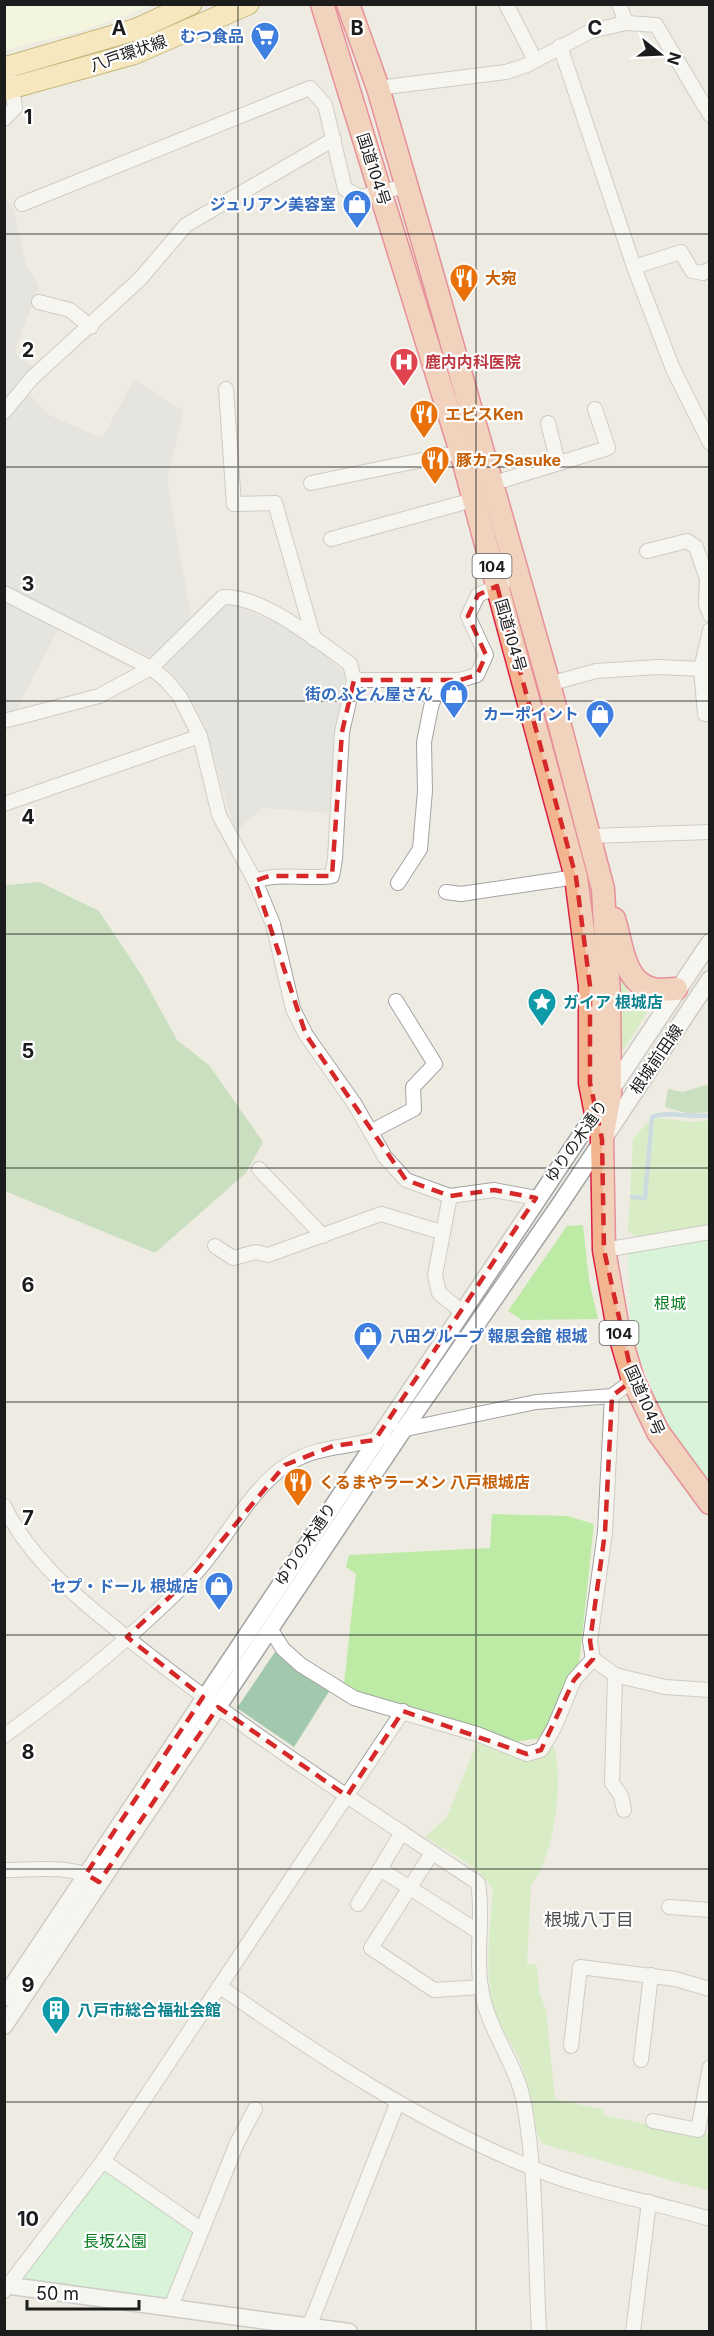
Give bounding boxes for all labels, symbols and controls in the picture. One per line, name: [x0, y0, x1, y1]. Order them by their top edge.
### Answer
text: A: [112, 16, 127, 40]
text: B: [350, 16, 364, 40]
text: C: [588, 16, 602, 40]
supermarket icon: むつ食品: [249, 20, 281, 62]
north arrow: [630, 24, 690, 84]
place label: むつ食品: [180, 26, 244, 46]
street label: 八戸環状線: [87, 31, 169, 75]
text: N: [663, 50, 686, 68]
text: 1: [24, 105, 32, 129]
street label: 国道104号: [353, 130, 395, 208]
shop icon: ジュリアン美容室: [341, 188, 373, 230]
place label: ジュリアン美容室: [210, 194, 336, 214]
restaurant icon: 大宛: [448, 262, 480, 304]
place label: 大宛: [485, 268, 517, 288]
text: 2: [22, 338, 34, 362]
hospital icon: 鹿内内科医院: [388, 346, 420, 388]
place label: 鹿内内科医院: [425, 352, 521, 372]
restaurant icon: エビスKen: [408, 398, 440, 440]
place label: エビスKen: [445, 404, 523, 424]
restaurant icon: 豚カフSasuke: [419, 444, 451, 486]
place label: 豚カフSasuke: [456, 450, 561, 470]
road number: 104: [472, 554, 512, 578]
text: 3: [22, 572, 34, 596]
street label: 国道104号: [491, 596, 531, 674]
shop icon: 街のふとん屋さん: [438, 678, 470, 720]
place label: 街のふとん屋さん: [305, 684, 433, 704]
shop icon: カーポイント: [584, 698, 616, 740]
place label: カーポイント: [483, 704, 579, 724]
text: 4: [21, 805, 35, 829]
place icon: ガイア 根城店: [526, 986, 558, 1028]
place label: ガイア 根城店: [563, 992, 663, 1012]
street label: 根城前田線: [625, 1020, 687, 1098]
text: 5: [22, 1039, 34, 1063]
street label: ゆりの木通り: [540, 1096, 612, 1186]
text: 6: [22, 1273, 35, 1297]
park label: 根城: [654, 1293, 686, 1313]
shop icon: 八田グループ 報恩会館 根城: [352, 1320, 384, 1362]
road number: 104: [600, 1321, 638, 1345]
place label: 八田グループ 報恩会館 根城: [389, 1326, 588, 1346]
street label: 国道104号: [621, 1362, 669, 1438]
restaurant icon: くるまやラーメン 八戸根城店: [282, 1466, 314, 1508]
place label: くるまやラーメン 八戸根城店: [319, 1472, 530, 1492]
street label: ゆりの木通り: [270, 1499, 340, 1589]
text: 7: [22, 1506, 34, 1530]
shop icon: セプ・ドール 根城店: [203, 1570, 235, 1612]
place label: セプ・ドール 根城店: [50, 1576, 198, 1596]
text: 8: [21, 1740, 35, 1764]
district label: 根城八丁目: [544, 1909, 634, 1930]
text: 9: [22, 1973, 35, 1997]
building icon: 八戸市総合福祉会館: [40, 1994, 72, 2036]
place label: 八戸市総合福祉会館: [77, 2000, 221, 2020]
text: 10: [17, 2207, 39, 2231]
park label: 長坂公園: [83, 2231, 147, 2251]
scale bar: [27, 2273, 140, 2311]
text: 50 m: [36, 2283, 79, 2304]

